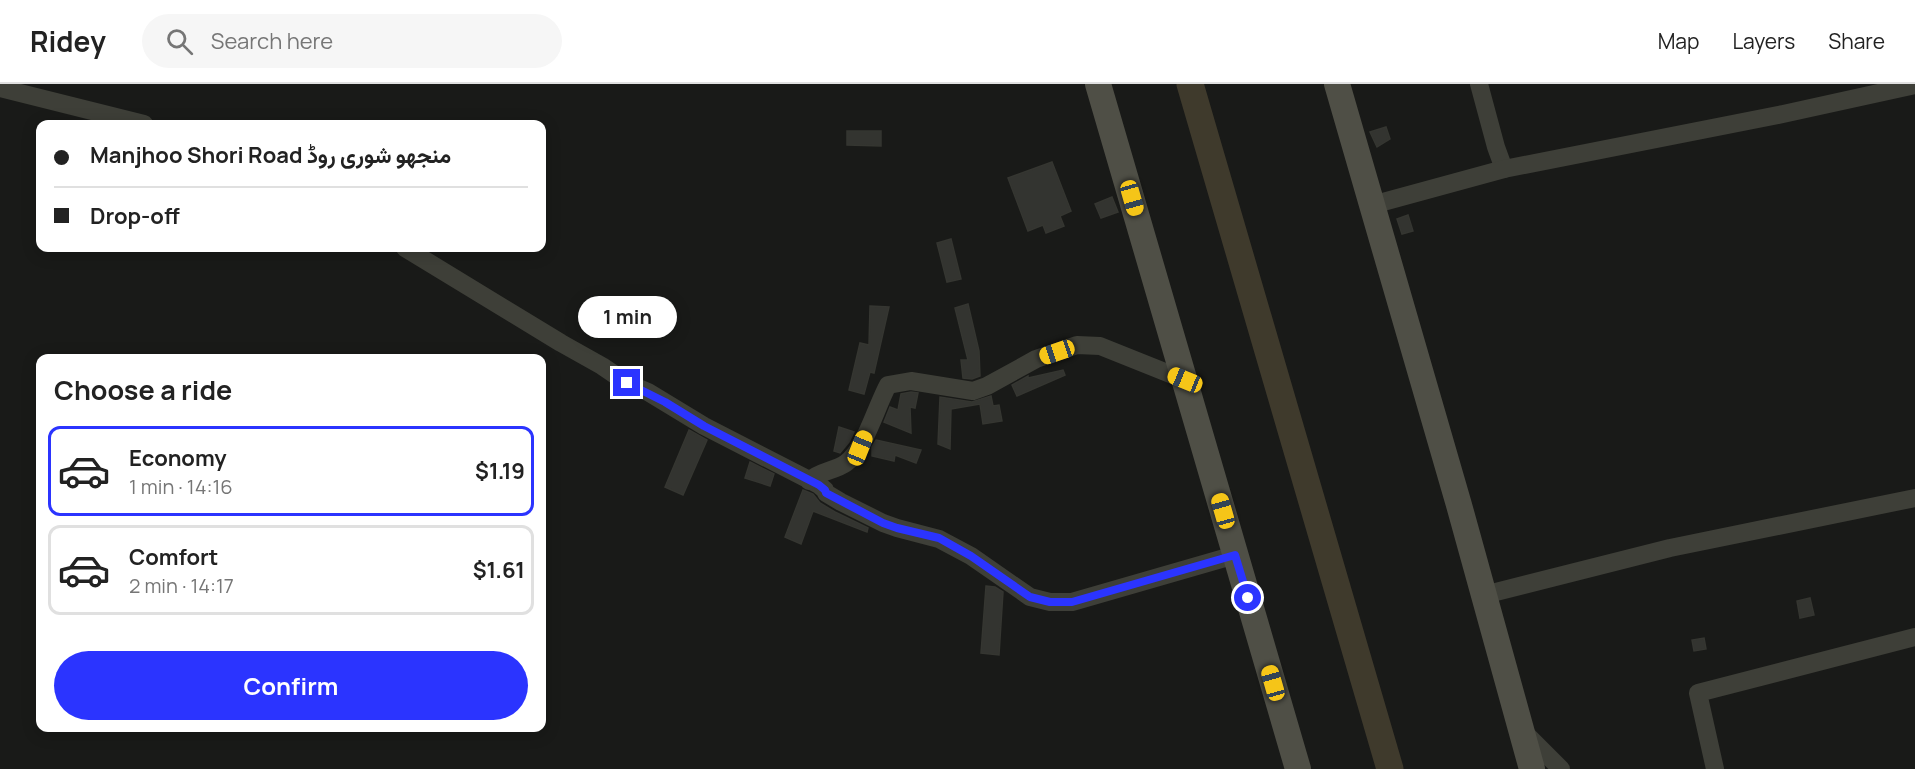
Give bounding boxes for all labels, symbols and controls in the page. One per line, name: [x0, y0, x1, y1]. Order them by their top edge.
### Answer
search box: [142, 14, 562, 68]
text: Ridey: [30, 22, 106, 60]
icon: search: [163, 25, 196, 58]
text: Search here: [211, 26, 333, 56]
text: Map: [1658, 27, 1699, 55]
text: Layers: [1732, 27, 1795, 55]
text: Share: [1828, 27, 1885, 55]
text: Manjhoo Shori Road منجھو شوری روڈ: [90, 140, 451, 170]
car: [1118, 178, 1146, 218]
text: Drop-off: [90, 201, 180, 231]
callout: 1 min: [578, 296, 676, 338]
text: 1 min: [603, 303, 652, 330]
car: [1037, 338, 1077, 366]
car: [1165, 365, 1205, 395]
route end: [613, 369, 640, 396]
text: Choose a ride: [54, 371, 232, 408]
car: [845, 428, 875, 468]
text: Economy: [129, 443, 227, 473]
icon: car: [57, 444, 111, 498]
text: $1.19: [475, 456, 525, 486]
text: 1 min · 14:16: [129, 473, 233, 500]
car: [1209, 491, 1237, 531]
text: Comfort: [129, 542, 218, 572]
icon: car: [57, 543, 111, 597]
text: $1.61: [473, 555, 525, 585]
text: 2 min · 14:17: [129, 572, 234, 599]
route start: [1234, 584, 1261, 611]
button: Confirm: [54, 651, 528, 720]
car: [1259, 663, 1287, 703]

